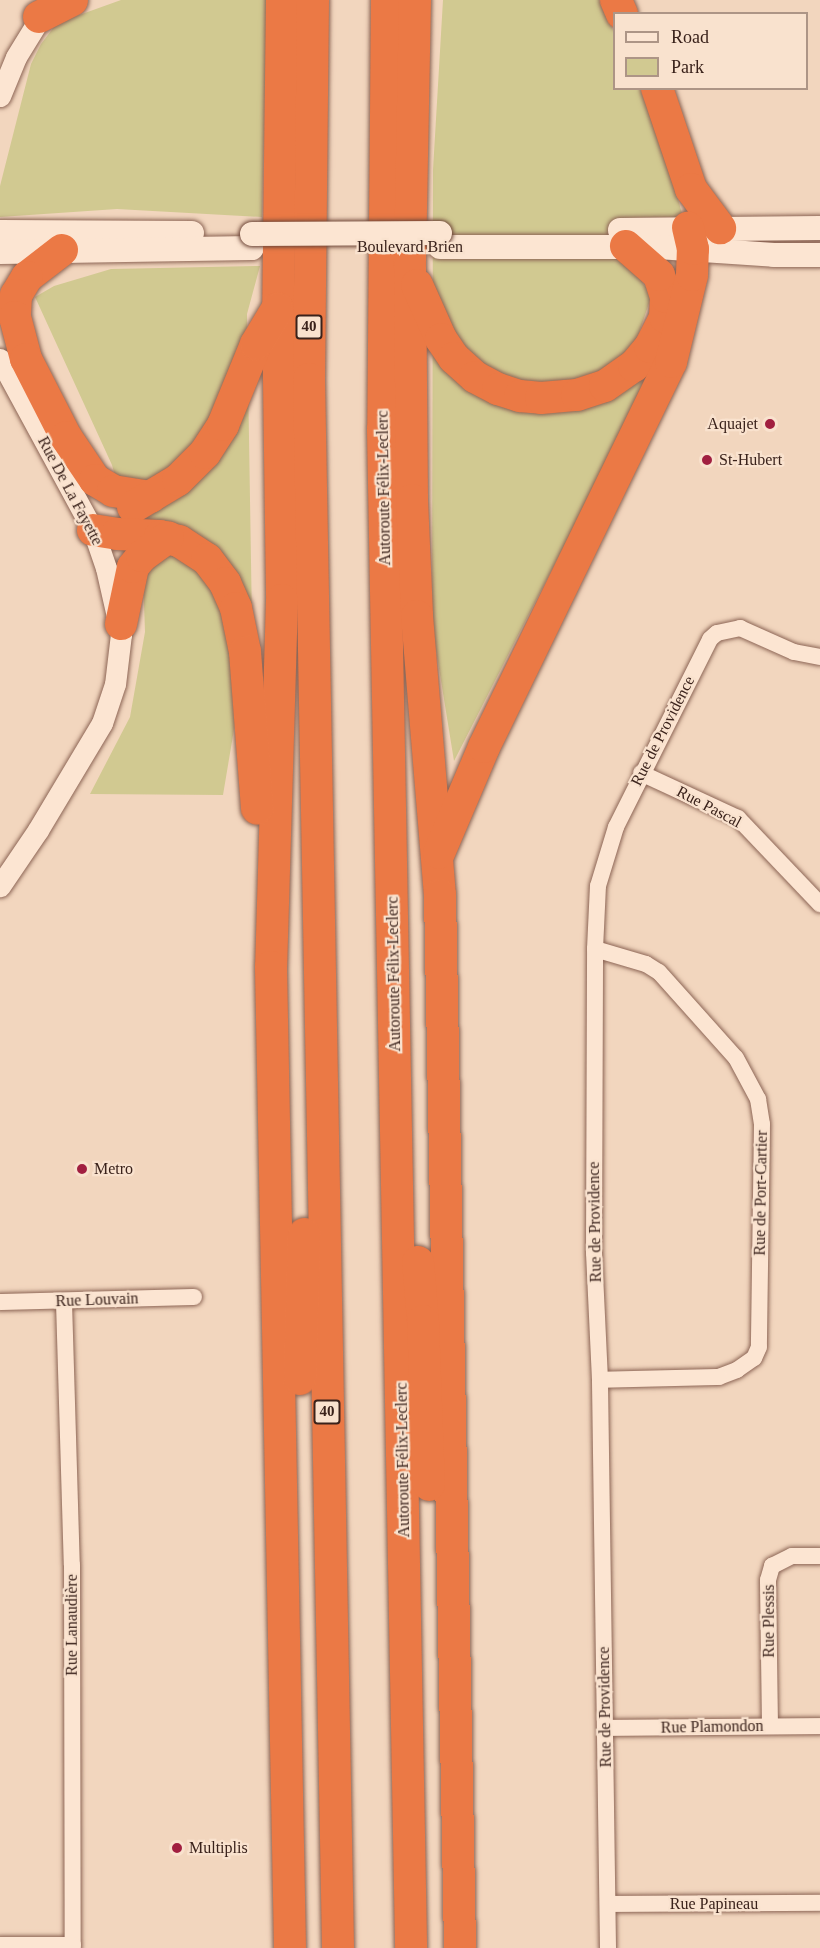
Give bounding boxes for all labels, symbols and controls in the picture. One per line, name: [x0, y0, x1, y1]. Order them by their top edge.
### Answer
legend: [613, 12, 808, 90]
text: Road: [671, 27, 709, 47]
text: Park: [671, 57, 704, 77]
street label: Boulevard Brien: [357, 237, 463, 257]
road number: 40: [296, 315, 322, 339]
street label: Autoroute Félix-Leclerc: [373, 410, 395, 566]
place label: Aquajet: [707, 414, 758, 434]
marker: Aquajet: [763, 417, 777, 431]
street label: Rue De La Fayette: [33, 433, 107, 549]
place label: St-Hubert: [719, 450, 782, 470]
marker: St-Hubert: [700, 453, 714, 467]
street label: Rue de Providence: [627, 673, 699, 789]
street label: Rue Pascal: [673, 782, 745, 832]
street label: Autoroute Félix-Leclerc: [383, 896, 405, 1052]
street label: Rue de Port-Cartier: [750, 1130, 772, 1256]
place label: Metro: [94, 1159, 133, 1179]
street label: Rue de Providence: [584, 1161, 606, 1283]
marker: Metro: [75, 1162, 89, 1176]
street label: Rue Louvain: [55, 1289, 139, 1311]
street label: Autoroute Félix-Leclerc: [392, 1382, 414, 1538]
road number: 40: [314, 1400, 340, 1424]
street label: Rue Lanaudière: [62, 1574, 82, 1676]
street label: Rue Plessis: [759, 1584, 779, 1658]
street label: Rue de Providence: [594, 1646, 616, 1768]
street label: Rue Plamondon: [661, 1717, 763, 1737]
place label: Multiplis: [189, 1838, 248, 1858]
marker: Multiplis: [170, 1841, 184, 1855]
street label: Rue Papineau: [670, 1894, 758, 1914]

